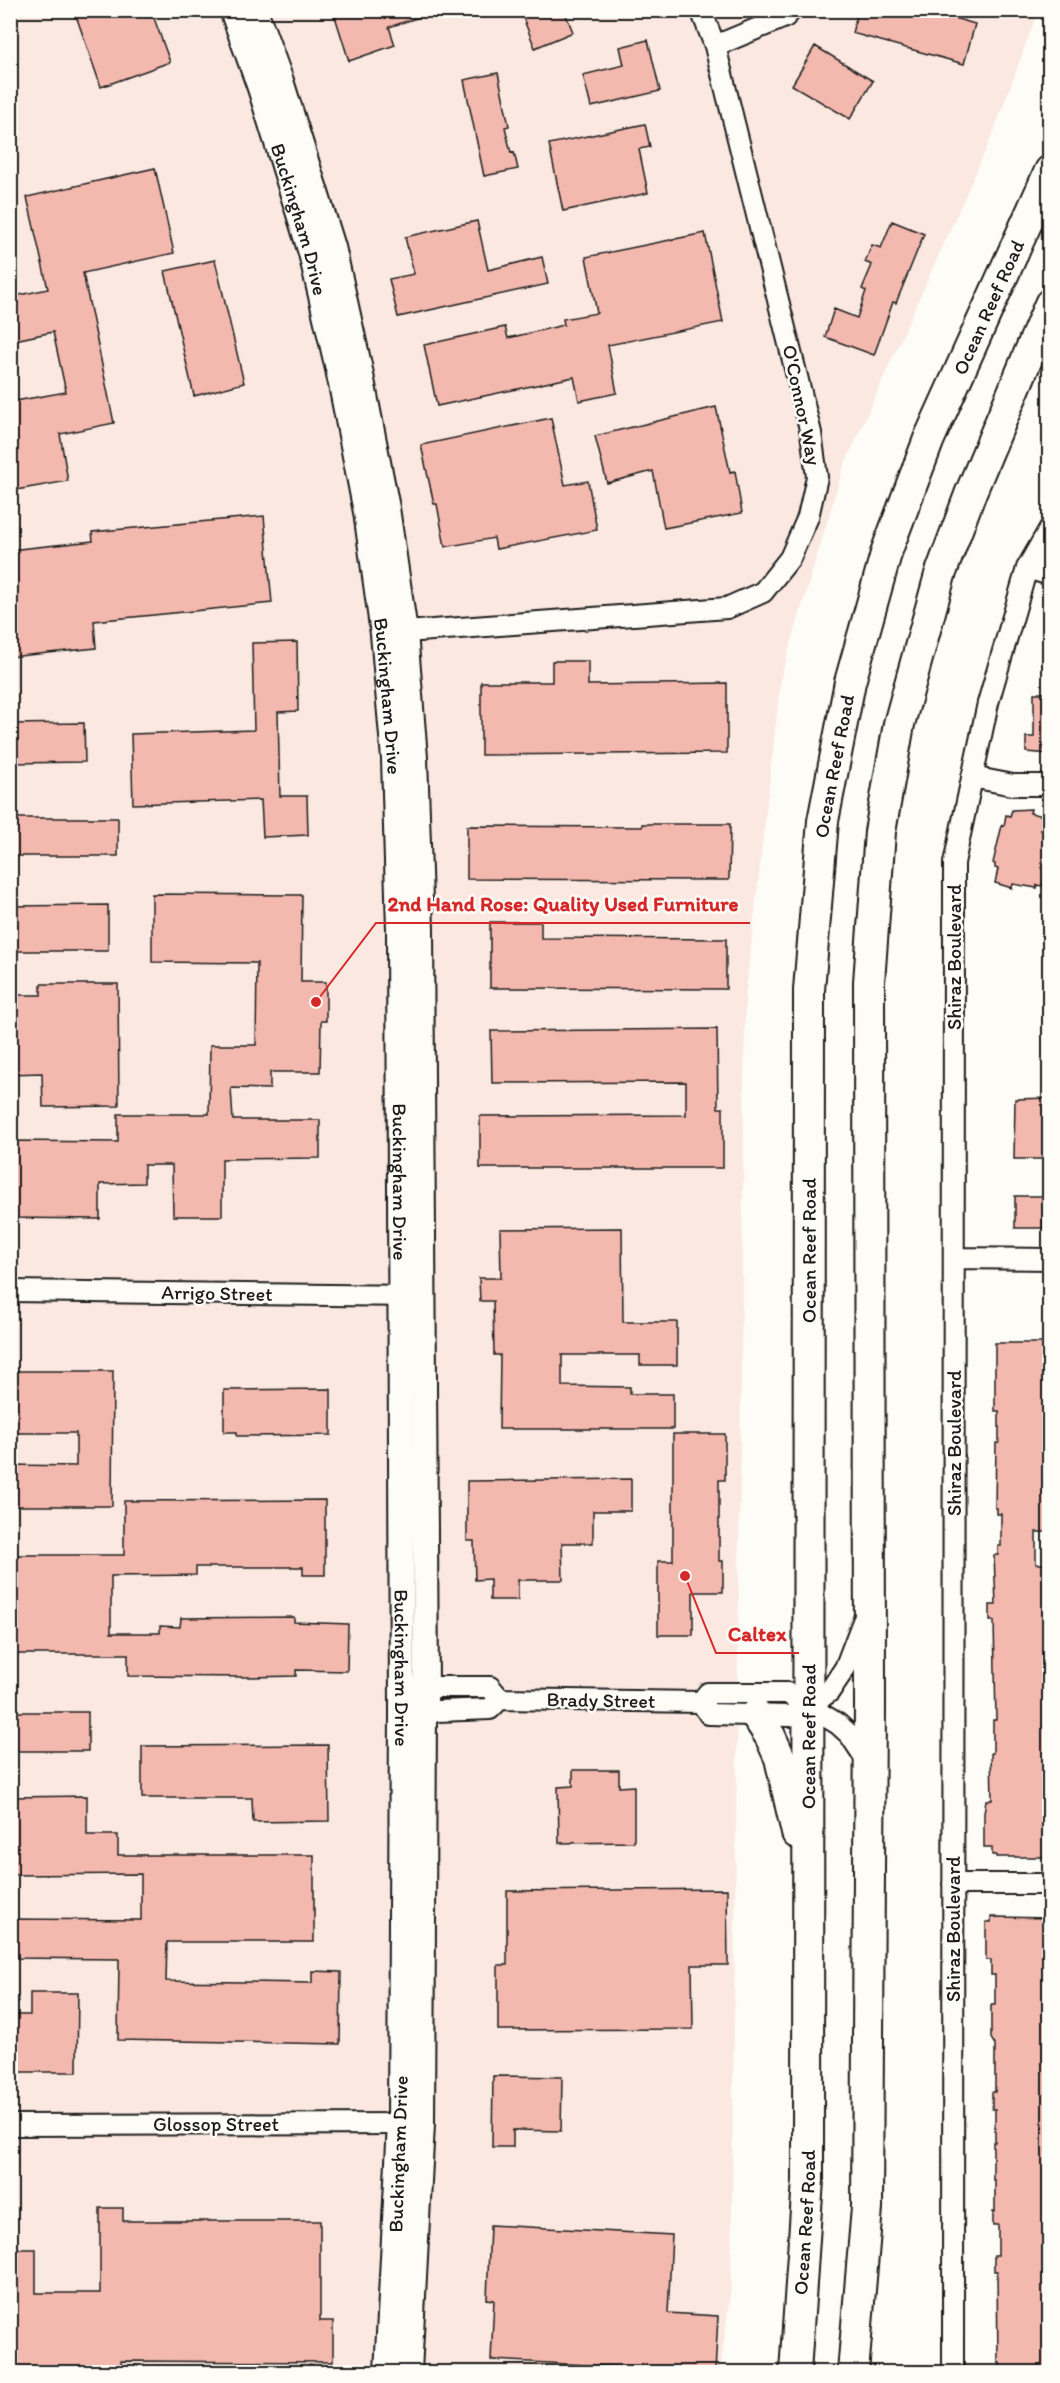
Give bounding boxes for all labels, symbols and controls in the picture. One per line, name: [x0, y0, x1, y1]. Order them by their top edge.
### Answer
street label: Buckingham Drive: [266, 140, 332, 298]
street label: Ocean Reef Road: [948, 236, 1029, 379]
street label: O'Connor Way: [778, 342, 827, 468]
street label: Buckingham Drive: [369, 616, 406, 775]
street label: Ocean Reef Road: [810, 692, 859, 839]
callout: 2nd Hand Rose: Quality Used Furniture: [376, 884, 750, 923]
street label: Shiraz Boulevard: [942, 884, 966, 1030]
text: 2nd Hand Rose: Quality Used Furniture: [387, 891, 739, 917]
street label: Buckingham Drive: [388, 1103, 412, 1261]
street label: Ocean Reef Road: [797, 1178, 821, 1323]
street label: Arrigo Street: [161, 1280, 273, 1306]
street label: Shiraz Boulevard: [942, 1370, 966, 1516]
street label: Buckingham Drive: [390, 1589, 414, 1747]
callout: Caltex: [716, 1614, 799, 1653]
text: Caltex: [728, 1621, 787, 1646]
street label: Ocean Reef Road: [796, 1664, 820, 1809]
street label: Brady Street: [546, 1687, 656, 1713]
street label: Shiraz Boulevard: [941, 1856, 965, 2002]
street label: Buckingham Drive: [383, 2075, 413, 2233]
street label: Glossop Street: [153, 2112, 279, 2136]
street label: Ocean Reef Road: [788, 2150, 820, 2296]

